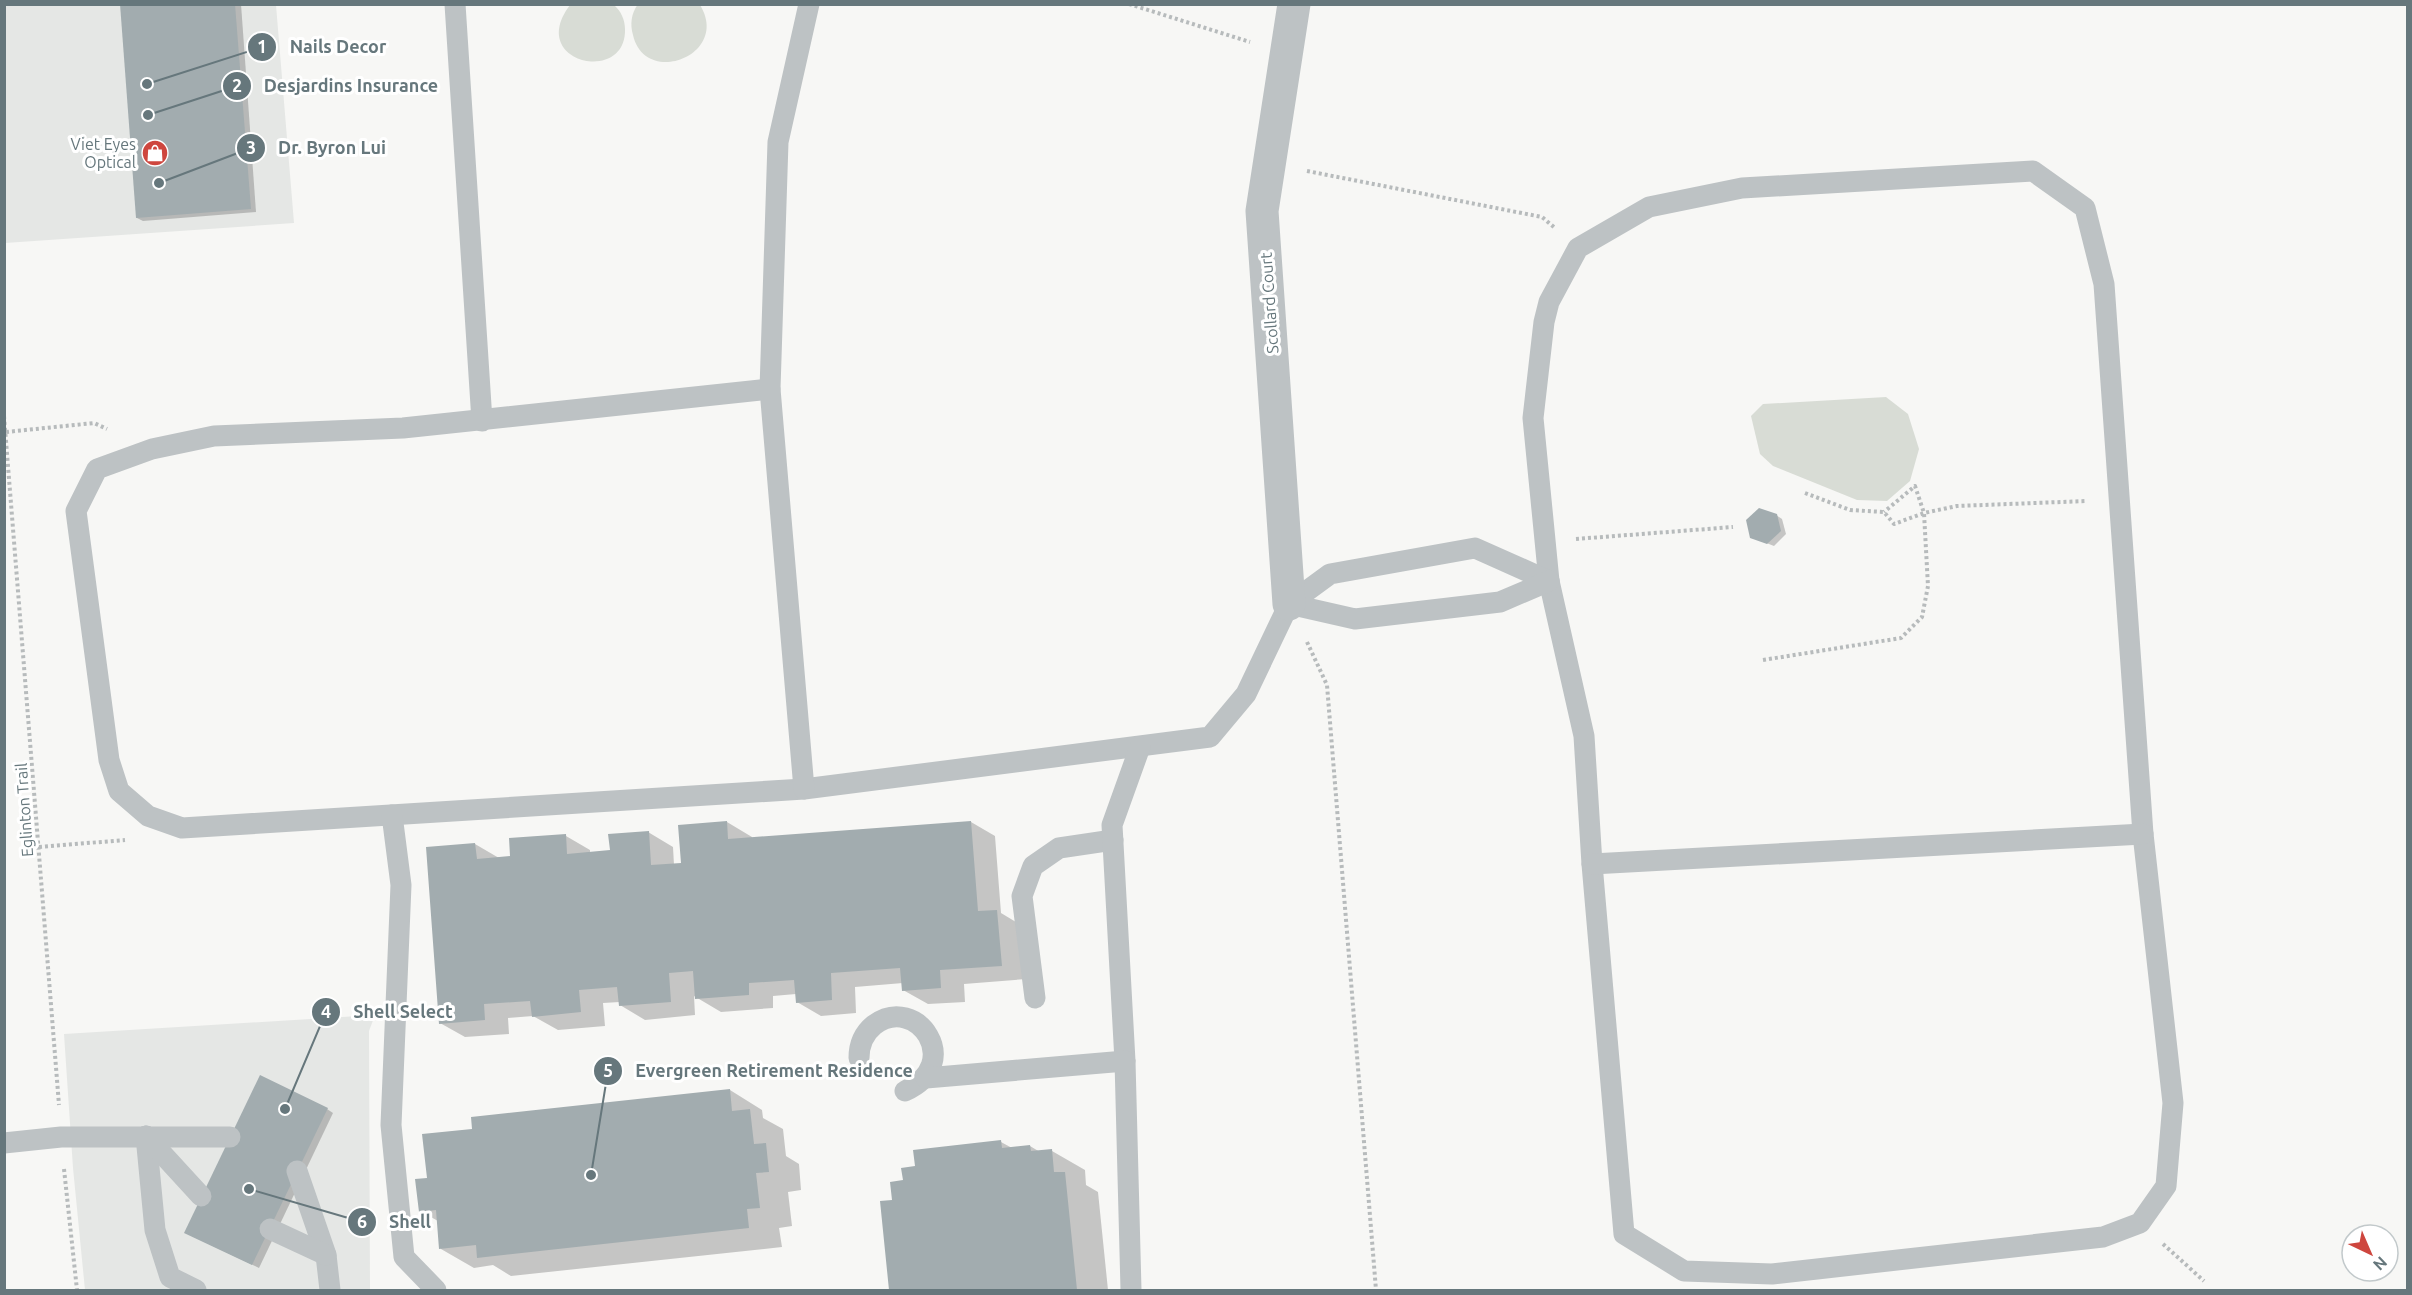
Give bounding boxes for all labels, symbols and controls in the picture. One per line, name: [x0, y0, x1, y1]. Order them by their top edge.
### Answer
callout: Nails Decor: [247, 29, 398, 65]
text: 1: [257, 36, 267, 56]
text: Nails Decor: [290, 36, 387, 56]
callout: Desjardins Insurance: [222, 68, 451, 104]
text: 2: [232, 75, 242, 95]
text: Desjardins Insurance: [264, 75, 438, 95]
callout: Dr. Byron Lui: [236, 130, 398, 166]
place label: Viet Eyes Optical: [70, 135, 136, 171]
text: 3: [246, 137, 256, 157]
text: Dr. Byron Lui: [278, 137, 386, 157]
shop icon: Viet Eyes Optical: [140, 138, 170, 168]
street label: Scollard Court: [1256, 251, 1282, 354]
street label: Eglinton Trail: [12, 762, 36, 858]
callout: Shell Select: [311, 994, 465, 1030]
text: 4: [321, 1001, 331, 1021]
text: Shell Select: [353, 1001, 453, 1021]
callout: Evergreen Retirement Residence: [593, 1053, 925, 1089]
text: 5: [603, 1060, 613, 1080]
text: Evergreen Retirement Residence: [635, 1060, 913, 1080]
callout: Shell: [347, 1204, 443, 1240]
text: 6: [357, 1211, 367, 1231]
text: Shell: [389, 1211, 432, 1231]
north arrow: [2340, 1223, 2400, 1283]
text: N: [2370, 1253, 2391, 1274]

